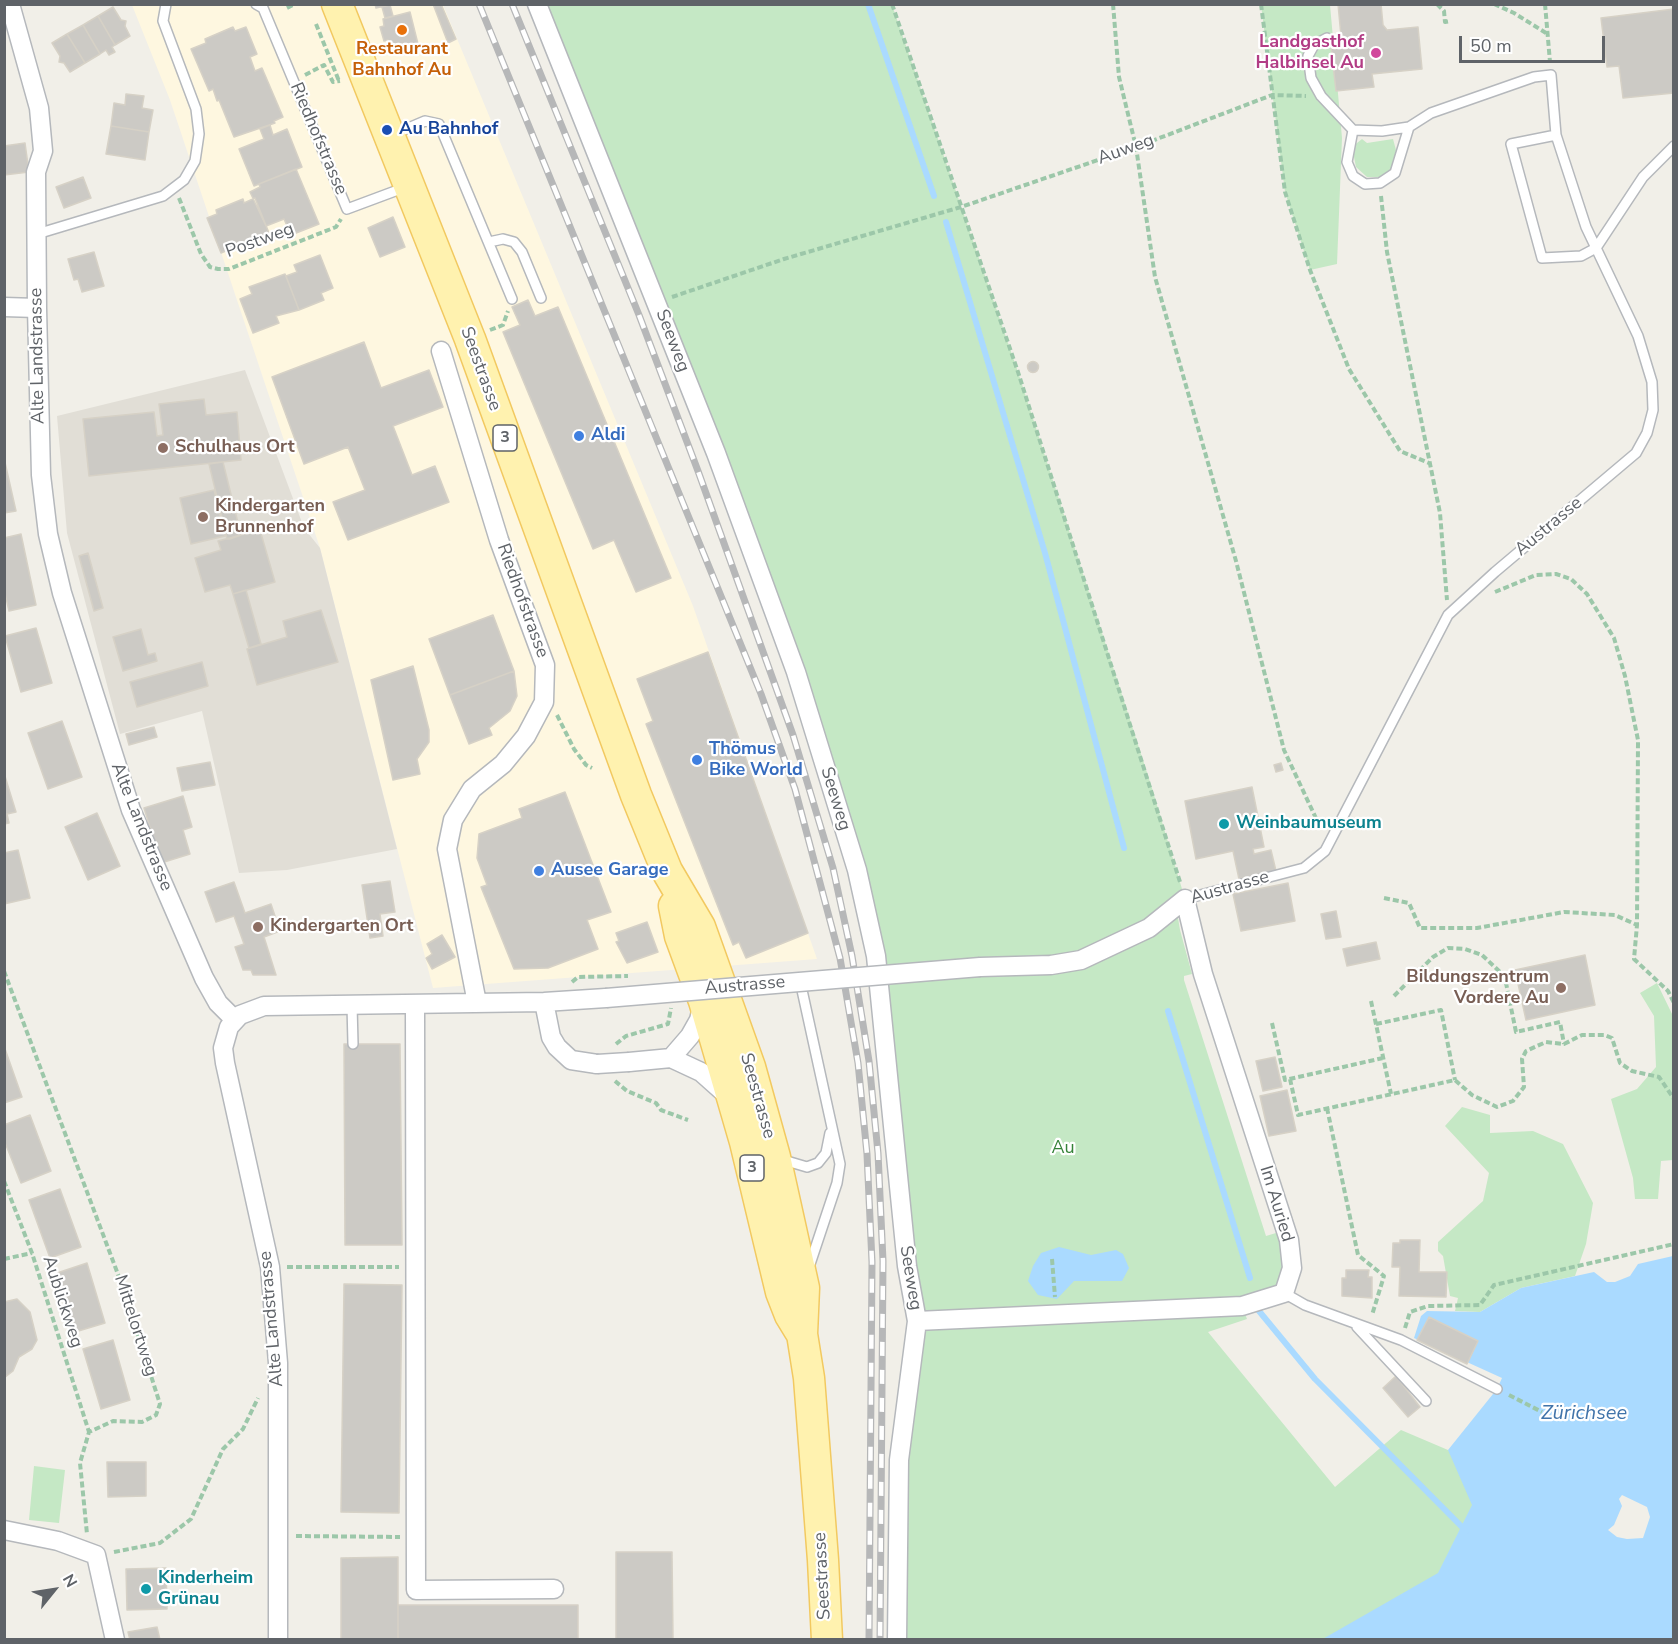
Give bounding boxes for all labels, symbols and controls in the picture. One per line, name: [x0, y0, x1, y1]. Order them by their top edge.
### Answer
marker: Restaurant Bahnhof Au: [395, 23, 409, 37]
scale bar: [1462, 24, 1608, 62]
place label: Landgasthof Halbinsel Au: [1256, 32, 1364, 74]
text: 50 m: [1470, 34, 1512, 58]
place label: Restaurant Bahnhof Au: [352, 39, 452, 82]
marker: Landgasthof Halbinsel Au: [1369, 46, 1383, 60]
street label: Riedhofstrasse: [285, 80, 351, 198]
place label: Au Bahnhof: [399, 119, 498, 141]
marker: Au Bahnhof: [380, 123, 394, 137]
street label: Auweg: [1095, 130, 1157, 170]
street label: Postweg: [223, 219, 297, 263]
street label: Alte Landstrasse: [26, 288, 50, 424]
street label: Seeweg: [650, 307, 694, 375]
street label: Seestrasse: [455, 324, 505, 414]
road number: 3: [493, 425, 517, 451]
place label: Aldi: [591, 425, 625, 447]
marker: Aldi: [572, 429, 586, 443]
place label: Schulhaus Ort: [175, 437, 295, 459]
marker: Schulhaus Ort: [156, 441, 170, 455]
street label: Austrasse: [1511, 493, 1587, 561]
place label: Kindergarten Brunnenhof: [215, 496, 325, 538]
marker: Kindergarten Brunnenhof: [196, 510, 210, 524]
street label: Riedhofstrasse: [491, 541, 553, 661]
place label: Thömus Bike World: [709, 739, 803, 782]
marker: Thömus Bike World: [690, 753, 704, 767]
street label: Alte Landstrasse: [105, 760, 177, 894]
street label: Seeweg: [815, 765, 855, 833]
place label: Weinbaumuseum: [1236, 813, 1382, 835]
marker: Weinbaumuseum: [1217, 817, 1231, 831]
place label: Ausee Garage: [551, 860, 669, 882]
marker: Ausee Garage: [532, 864, 546, 878]
street label: Austrasse: [1188, 866, 1272, 910]
place label: Kindergarten Ort: [270, 916, 413, 938]
marker: Kindergarten Ort: [251, 920, 265, 934]
place label: Bildungszentrum Vordere Au: [1406, 967, 1549, 1010]
street label: Austrasse: [704, 972, 786, 1000]
marker: Bildungszentrum Vordere Au: [1554, 981, 1568, 995]
street label: Seestrasse: [735, 1051, 779, 1141]
park label: Au: [1051, 1138, 1075, 1160]
road number: 3: [740, 1155, 764, 1181]
street label: Im Auried: [1254, 1163, 1298, 1245]
street label: Seeweg: [894, 1244, 926, 1312]
street label: Alte Landstrasse: [255, 1250, 289, 1388]
street label: Aublickweg: [37, 1253, 87, 1351]
street label: Mittelortweg: [108, 1273, 162, 1379]
water label: Zürichsee: [1541, 1402, 1627, 1426]
street label: Seestrasse: [810, 1532, 836, 1620]
north arrow: [24, 1560, 84, 1620]
place label: Kinderheim Grünau: [158, 1568, 253, 1610]
text: N: [57, 1570, 82, 1592]
marker: Kinderheim Grünau: [139, 1582, 153, 1596]

